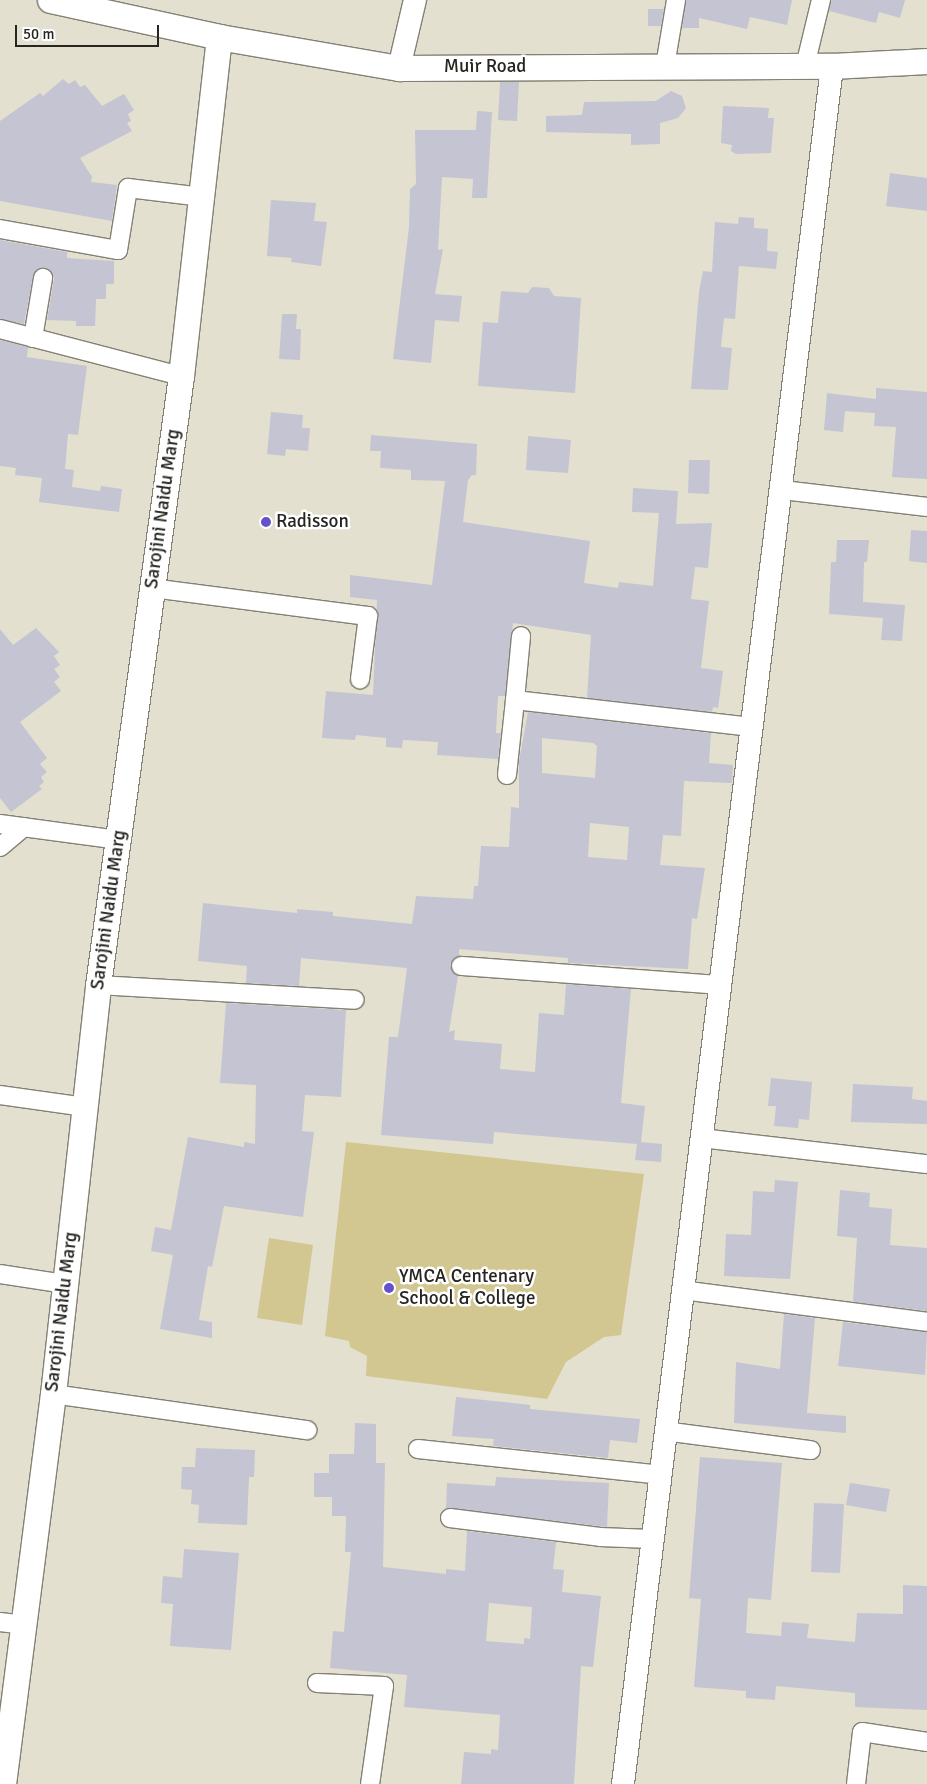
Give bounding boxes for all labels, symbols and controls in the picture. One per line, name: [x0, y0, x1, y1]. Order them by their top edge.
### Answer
scale bar: [18, 15, 161, 47]
text: 50 m: [23, 25, 54, 43]
street label: Muir Road: [444, 56, 526, 78]
street label: Sarojini Naidu Marg: [141, 428, 185, 590]
place label: Radisson: [276, 511, 349, 533]
marker: Radisson: [260, 516, 272, 528]
street label: Sarojini Naidu Marg: [87, 829, 131, 991]
street label: Sarojini Naidu Marg: [41, 1231, 83, 1393]
place label: YMCA Centenary School & College: [399, 1266, 535, 1310]
marker: YMCA Centenary School & College: [383, 1282, 395, 1294]

